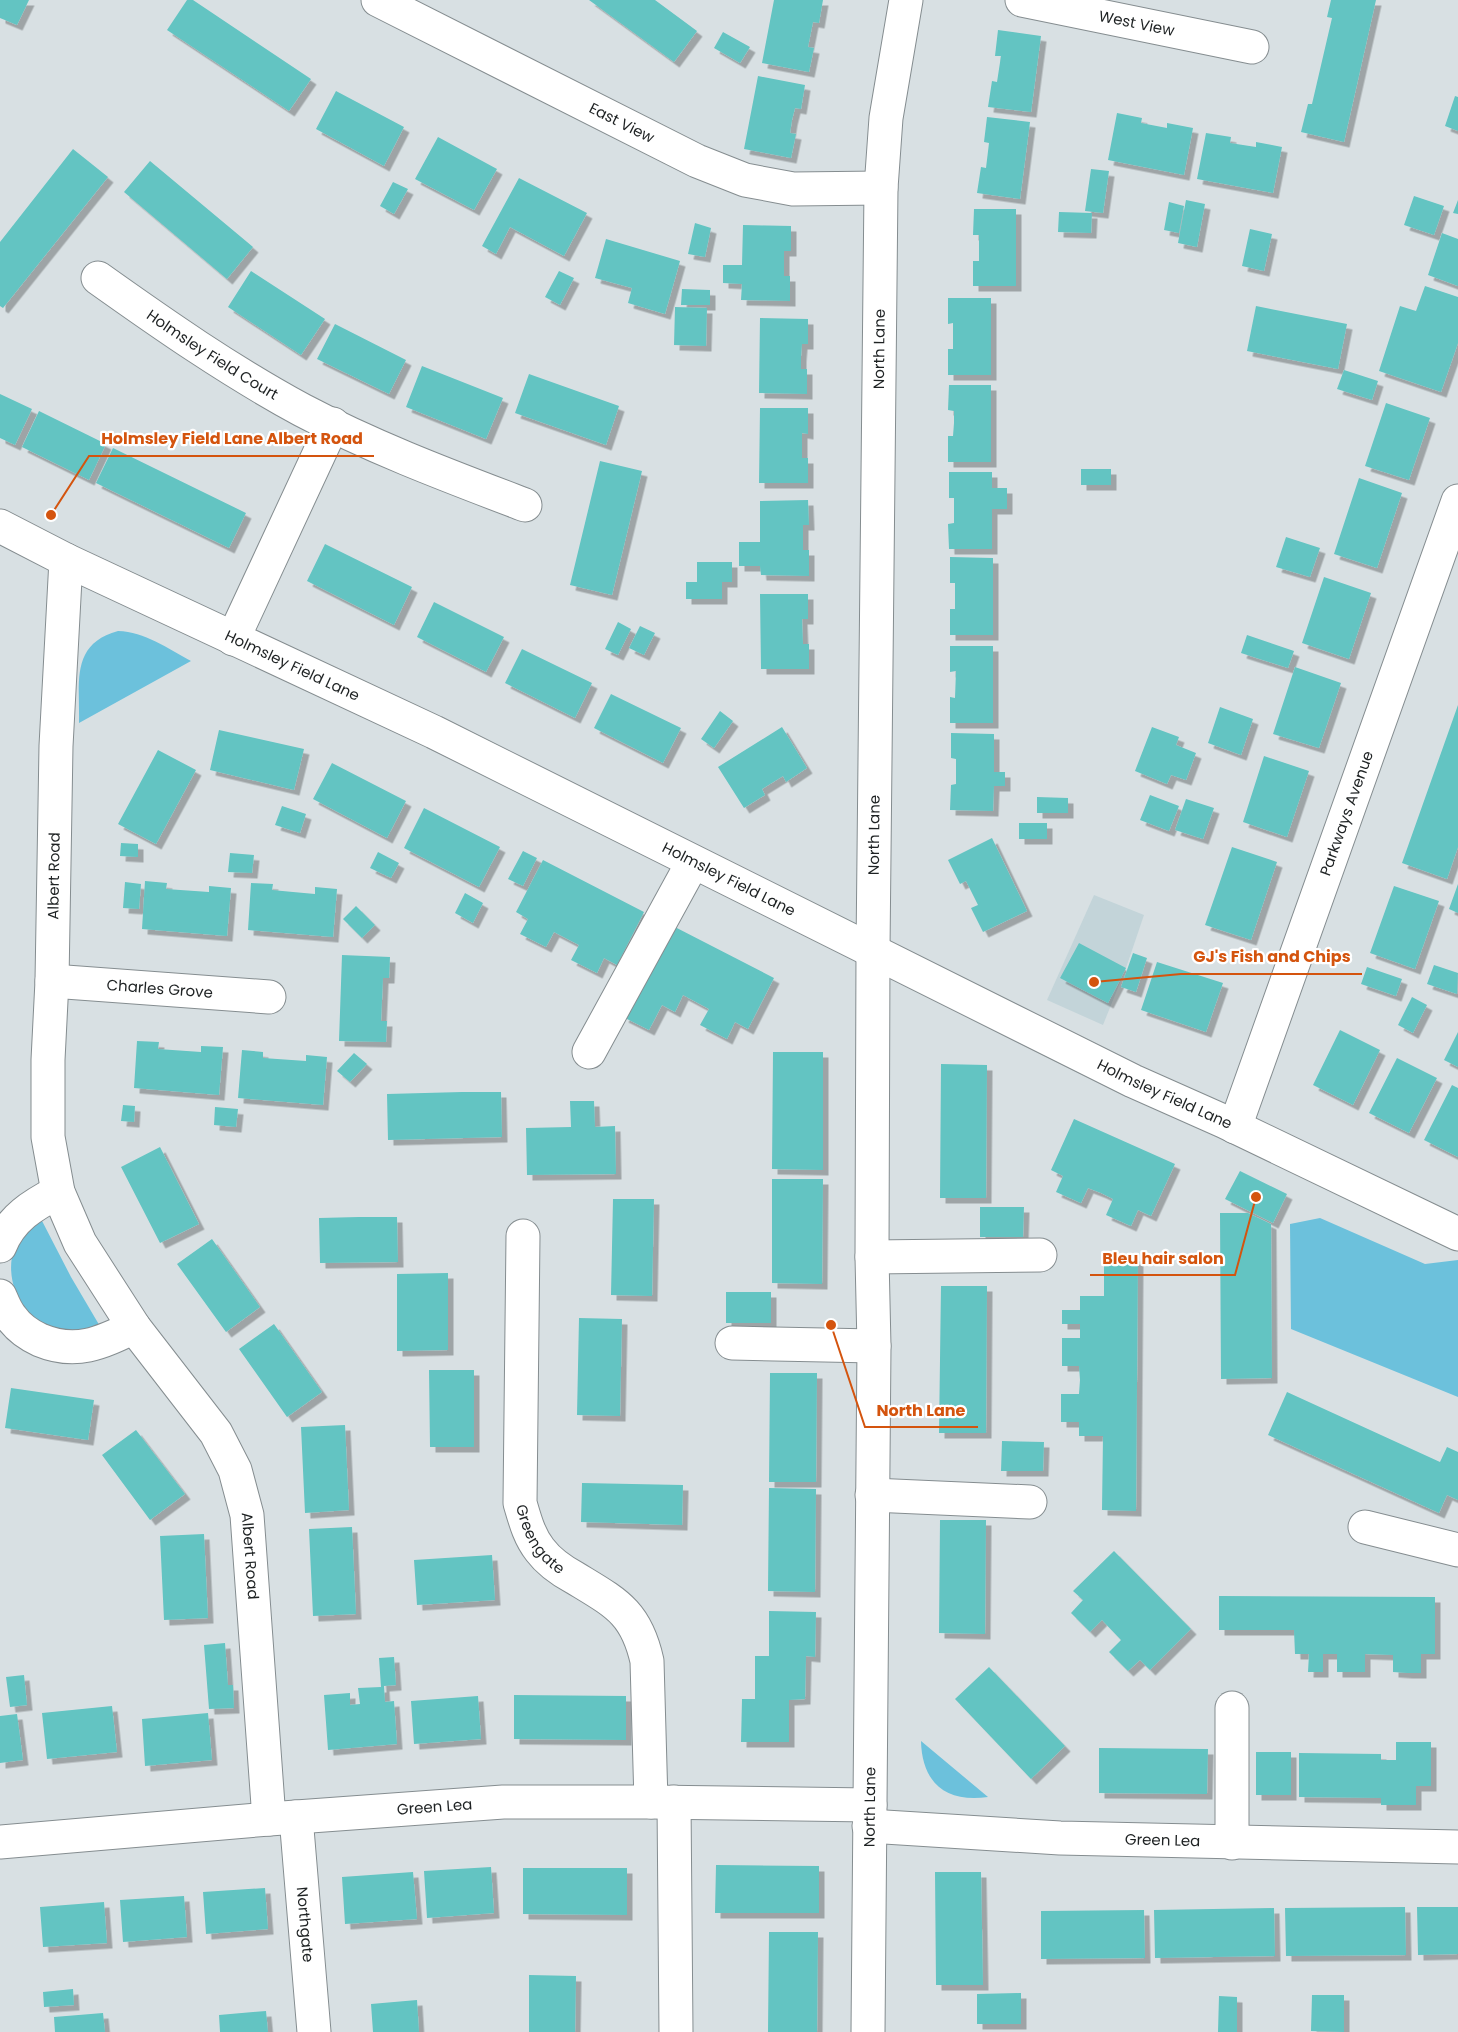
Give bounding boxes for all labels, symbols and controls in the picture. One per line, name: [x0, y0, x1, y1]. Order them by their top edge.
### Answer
street label: West View: [1097, 5, 1177, 41]
street label: East View: [586, 97, 659, 148]
street label: Holmsley Field Court: [143, 304, 282, 405]
street label: North Lane: [868, 309, 890, 389]
callout: Holmsley Field Lane Albert Road: [89, 422, 374, 456]
text: Holmsley Field Lane Albert Road: [101, 427, 363, 450]
street label: Holmsley Field Lane: [222, 625, 363, 706]
street label: Parkways Avenue: [1314, 748, 1378, 879]
street label: North Lane: [863, 795, 885, 875]
street label: Albert Road: [42, 832, 65, 920]
street label: Holmsley Field Lane: [659, 837, 799, 921]
callout: GJ's Fish and Chips: [1181, 940, 1362, 974]
text: GJ's Fish and Chips: [1193, 945, 1351, 968]
street label: Charles Grove: [106, 974, 214, 1003]
street label: Holmsley Field Lane: [1094, 1054, 1236, 1134]
callout: Bleu hair salon: [1090, 1241, 1235, 1275]
text: Bleu hair salon: [1102, 1247, 1224, 1270]
callout: North Lane: [865, 1393, 978, 1427]
text: North Lane: [877, 1399, 966, 1422]
street label: Greengate: [511, 1502, 569, 1579]
street label: Albert Road: [237, 1512, 264, 1600]
street label: North Lane: [859, 1767, 880, 1847]
street label: Green Lea: [396, 1793, 473, 1820]
street label: Green Lea: [1125, 1828, 1201, 1851]
street label: Northgate: [292, 1886, 319, 1963]

